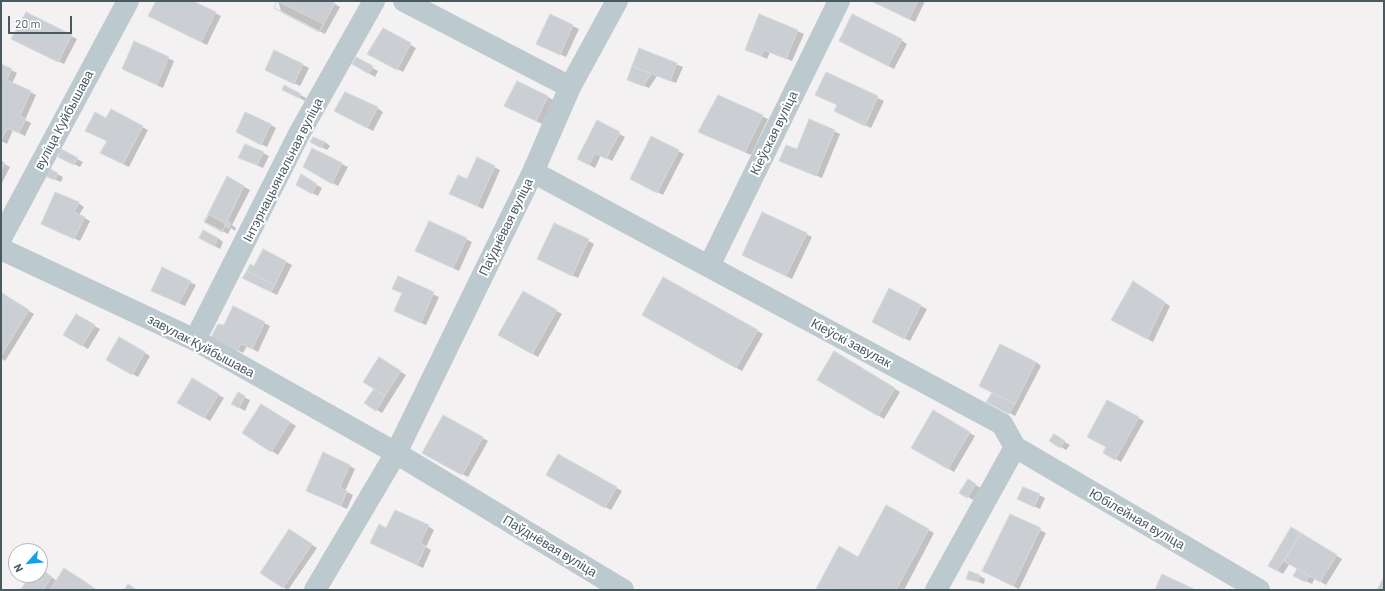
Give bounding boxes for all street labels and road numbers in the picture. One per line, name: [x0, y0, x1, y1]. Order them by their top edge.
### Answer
street label: вуліца Куйбышава: [31, 68, 97, 172]
street label: Кіеўская вуліца: [747, 88, 801, 178]
street label: Інтэрнацыянальная вуліца: [240, 95, 326, 245]
street label: Паўднёвая вуліца: [476, 176, 536, 278]
street label: завулак Куйбышава: [145, 311, 257, 381]
street label: Кіеўскі завулак: [808, 315, 894, 371]
street label: Юбілейная вуліца: [1087, 485, 1187, 553]
street label: Паўднёвая вуліца: [500, 512, 600, 580]

